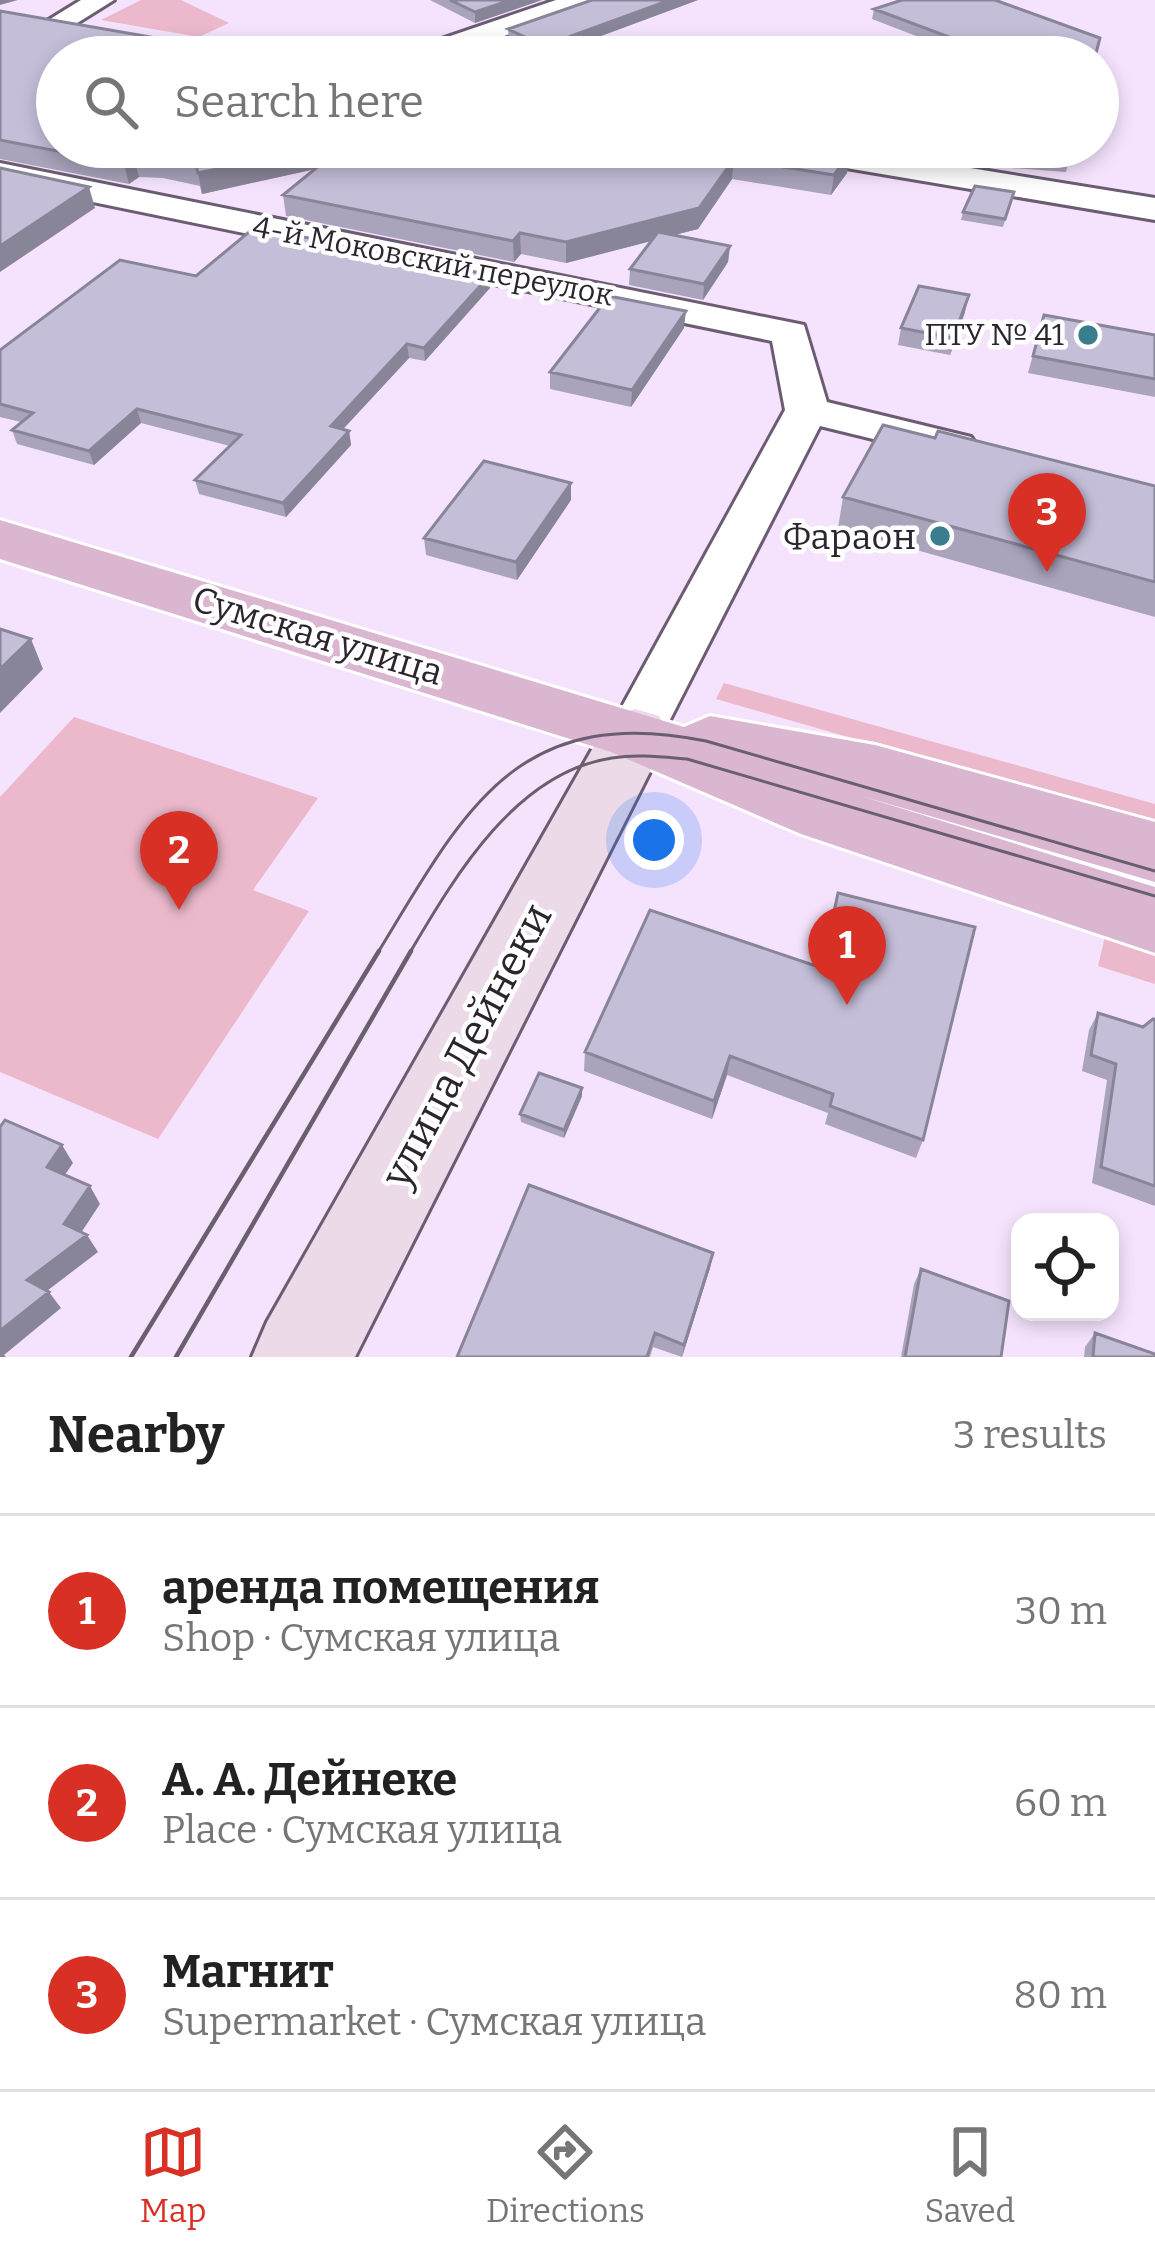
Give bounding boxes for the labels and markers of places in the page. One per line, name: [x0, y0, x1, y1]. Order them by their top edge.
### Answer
place label: ПТУ № 41: [924, 317, 1064, 353]
marker: ПТУ № 41: [1075, 322, 1101, 348]
pin: 3: [1008, 473, 1086, 572]
place label: Фараон: [783, 515, 916, 559]
marker: Фараон: [927, 523, 953, 549]
pin: 2: [140, 811, 218, 910]
pin: 1: [808, 906, 886, 1005]

